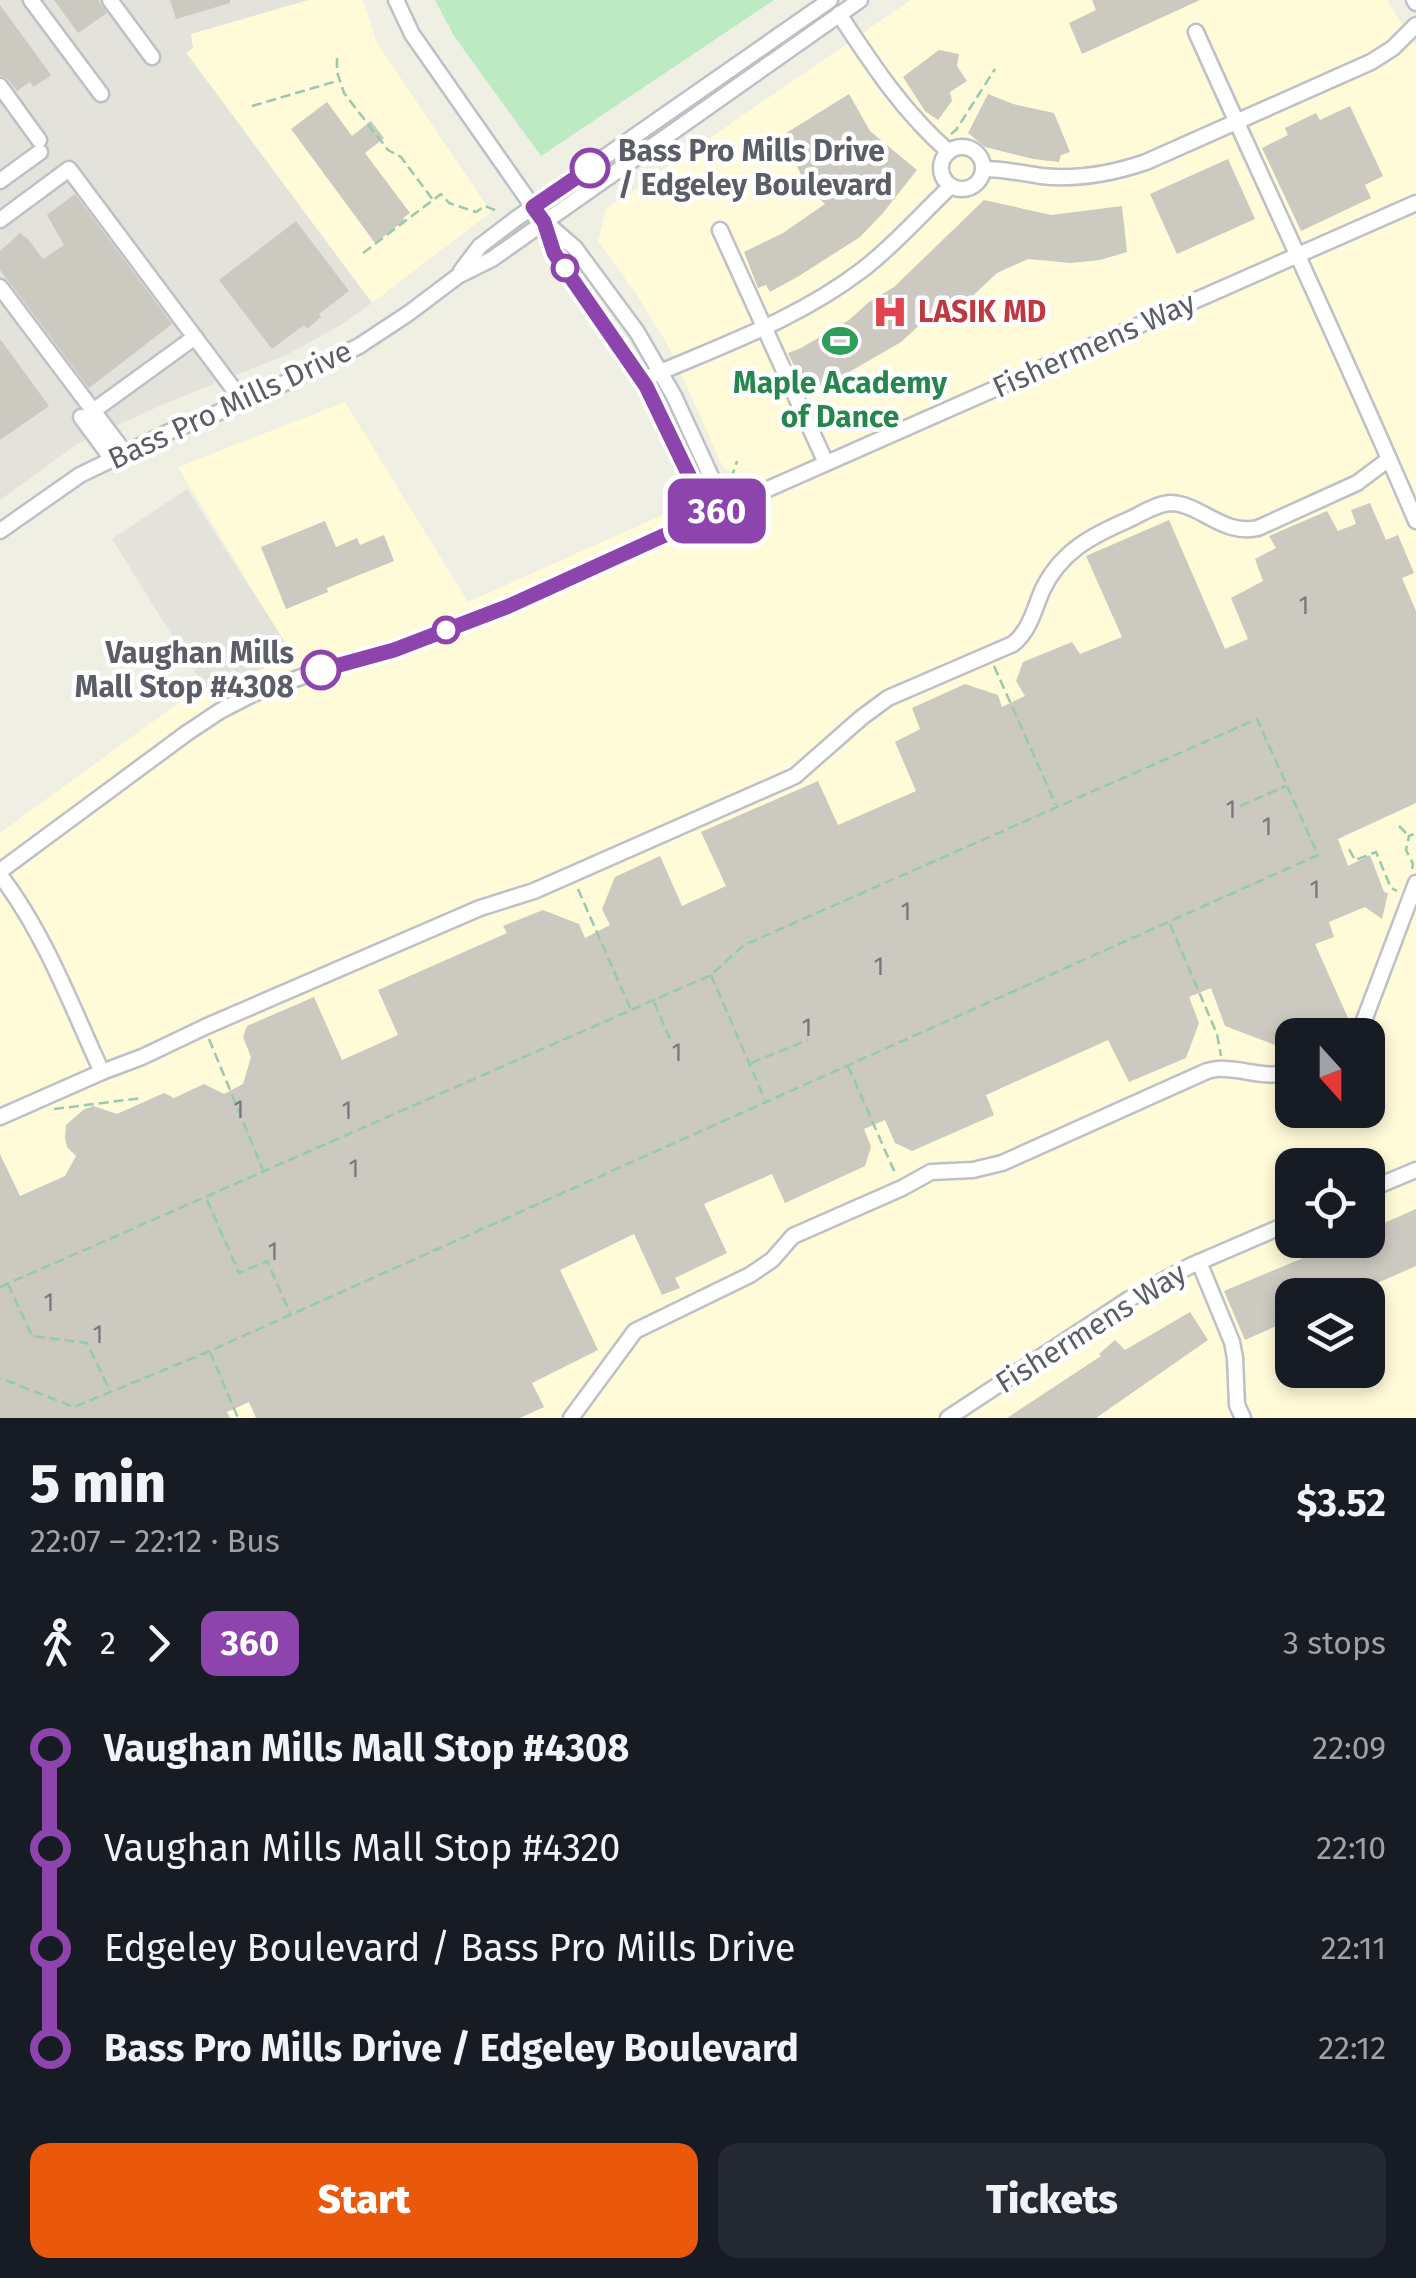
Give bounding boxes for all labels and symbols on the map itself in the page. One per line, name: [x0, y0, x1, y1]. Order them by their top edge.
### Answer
place label: Bass Pro Mills Drive / Edgeley Boulevard: [618, 133, 893, 203]
marker: Bass Pro Mills Drive / Edgeley Boulevard: [571, 149, 609, 187]
unlabelled marker: [552, 255, 578, 281]
street label: Fishermens Way: [987, 284, 1201, 406]
hospital icon: LASIK MD: [871, 293, 909, 331]
place label: LASIK MD: [918, 294, 1046, 330]
sports icon: Maple Academy of Dance: [821, 322, 859, 360]
street label: Bass Pro Mills Drive: [102, 333, 358, 477]
place label: Maple Academy of Dance: [733, 365, 947, 435]
line badge: 360: [660, 478, 774, 544]
house number: 1: [1299, 591, 1309, 621]
unlabelled marker: [433, 617, 459, 643]
place label: Vaughan Mills Mall Stop #4308: [75, 635, 294, 705]
marker: Vaughan Mills Mall Stop #4308: [302, 651, 340, 689]
house number: 1: [1226, 795, 1236, 825]
house number: 1: [1262, 812, 1272, 842]
house number: 1: [1310, 875, 1320, 905]
house number: 1: [901, 897, 911, 927]
house number: 1: [874, 952, 884, 982]
house number: 1: [802, 1013, 812, 1043]
north arrow: [1275, 1018, 1385, 1128]
house number: 1: [672, 1038, 682, 1068]
house number: 1: [234, 1095, 244, 1125]
house number: 1: [342, 1096, 352, 1126]
house number: 1: [349, 1154, 359, 1184]
house number: 1: [268, 1237, 278, 1267]
street label: Fishermens Way: [989, 1255, 1193, 1401]
house number: 1: [44, 1288, 54, 1318]
house number: 1: [93, 1320, 103, 1350]

